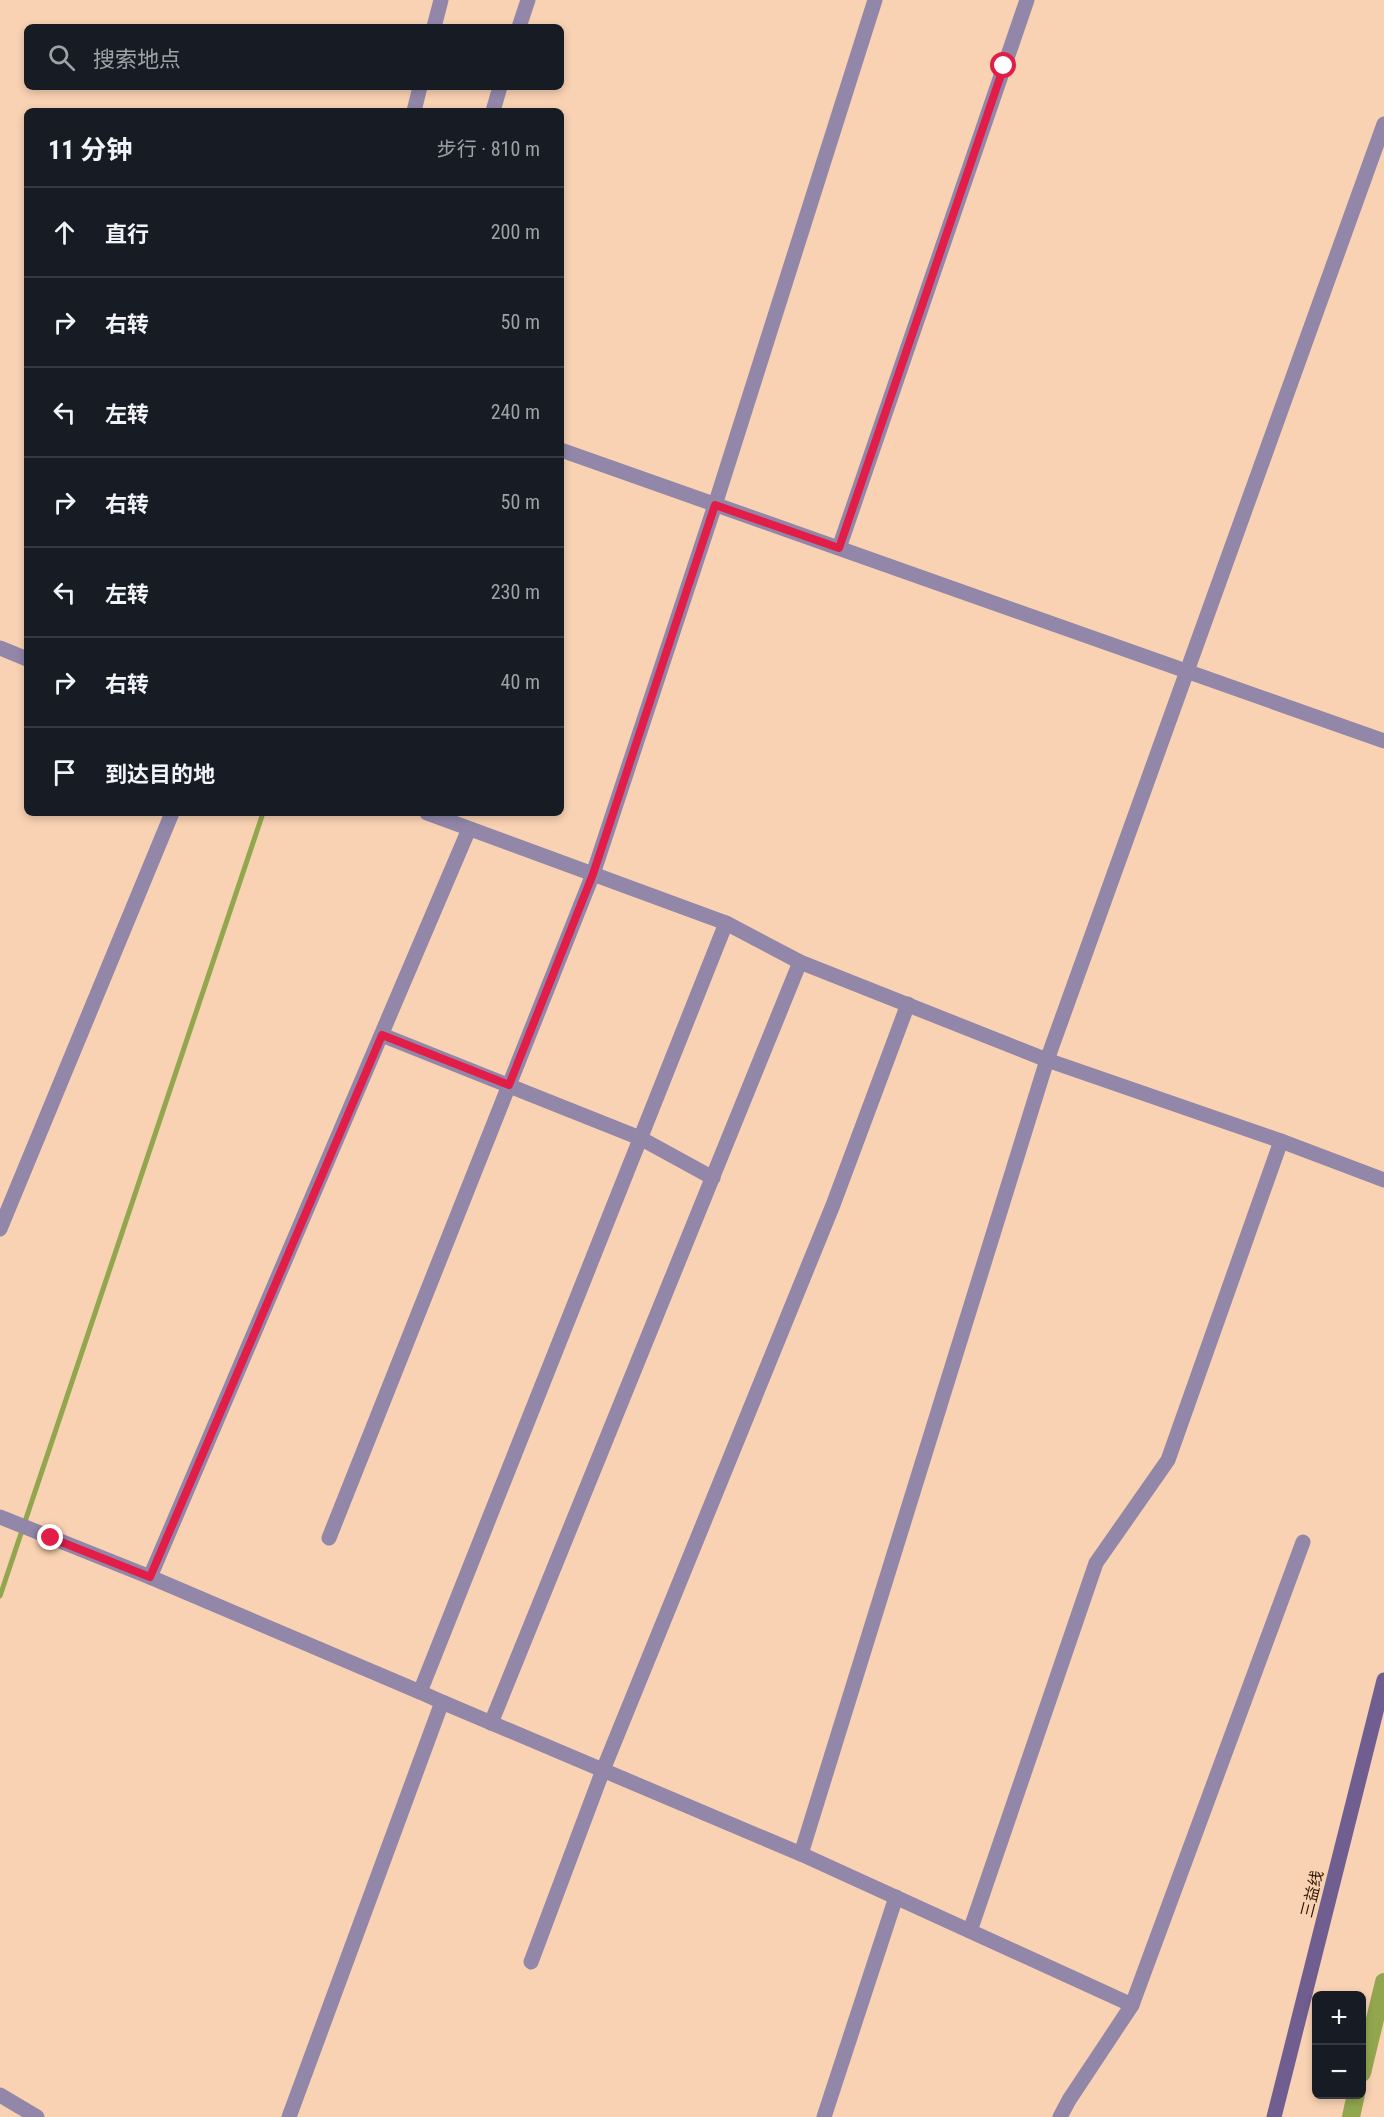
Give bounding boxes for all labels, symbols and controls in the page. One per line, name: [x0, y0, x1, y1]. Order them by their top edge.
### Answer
search box: [24, 24, 564, 90]
icon: search: [45, 41, 78, 74]
text: 搜索地点: [93, 47, 181, 72]
route start: [990, 52, 1016, 78]
text: 11 分钟: [48, 135, 132, 165]
text: 步行 · 810 m: [437, 137, 540, 161]
icon: ahead: [48, 216, 81, 249]
text: 200 m: [491, 220, 540, 244]
text: 直行: [105, 222, 149, 247]
icon: right: [48, 306, 81, 339]
text: 50 m: [501, 310, 540, 334]
text: 右转: [105, 312, 149, 337]
icon: left: [48, 396, 81, 429]
text: 240 m: [491, 400, 540, 424]
text: 左转: [105, 402, 149, 427]
icon: right: [48, 486, 81, 519]
text: 50 m: [501, 490, 540, 514]
text: 右转: [105, 492, 149, 517]
icon: left: [48, 576, 81, 609]
text: 230 m: [491, 580, 540, 604]
text: 左转: [105, 582, 149, 607]
icon: right: [48, 666, 81, 699]
text: 40 m: [501, 670, 540, 694]
text: 右转: [105, 672, 149, 697]
icon: arrive: [48, 756, 81, 789]
text: 到达目的地: [105, 762, 215, 787]
route end: [37, 1524, 63, 1550]
street label: 三益线: [1297, 1868, 1327, 1920]
map controls: [1312, 1991, 1366, 2099]
button: +: [1312, 1991, 1366, 2045]
button: −: [1312, 2045, 1366, 2099]

